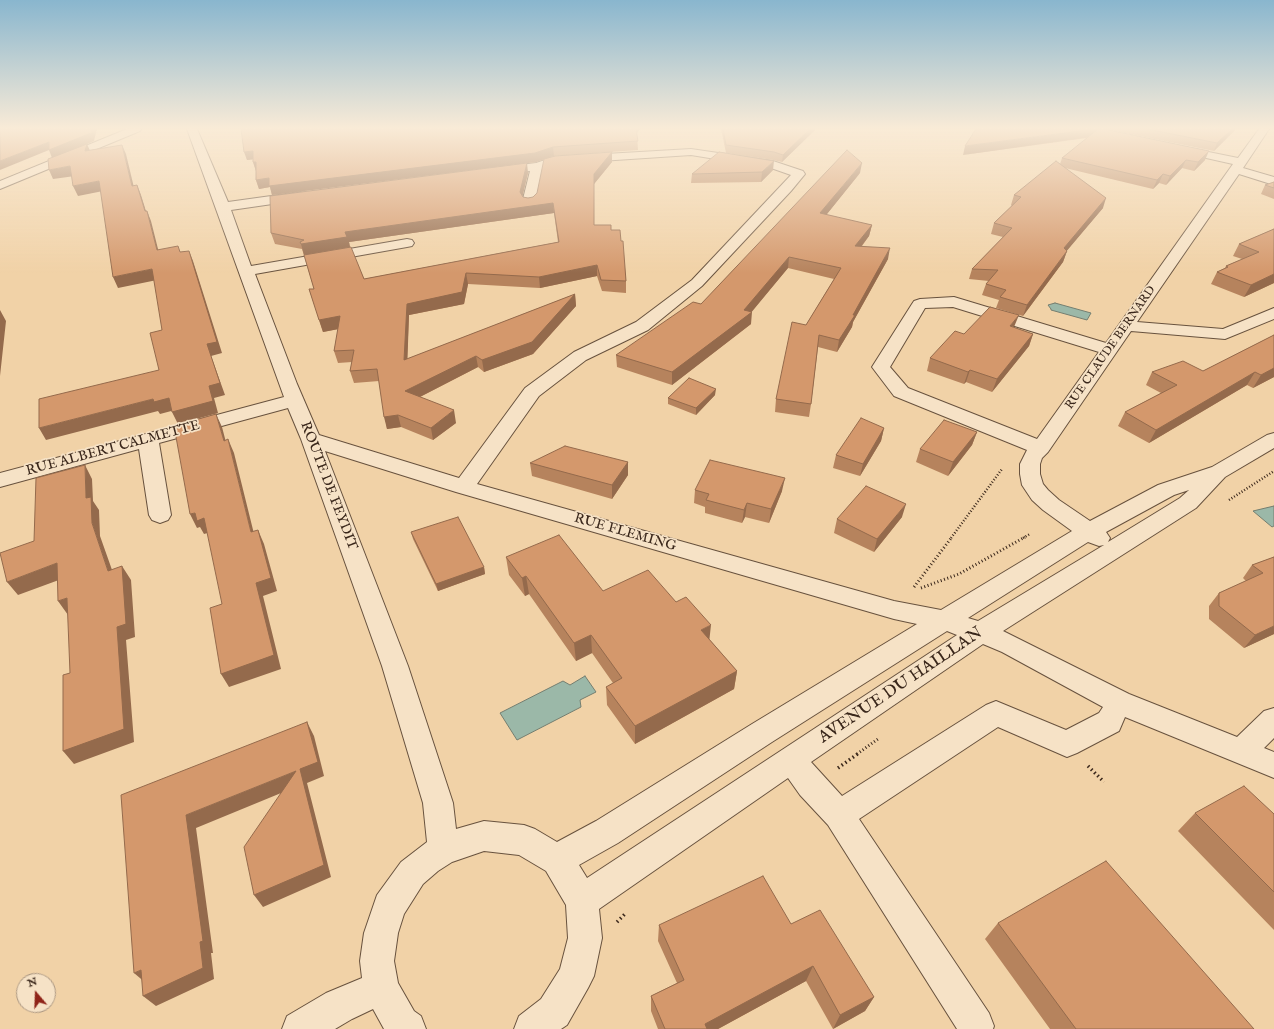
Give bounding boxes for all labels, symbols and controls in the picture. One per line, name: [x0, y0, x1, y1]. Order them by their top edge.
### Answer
street label: RUE CLAUDE BERNARD: [1063, 284, 1159, 412]
street label: RUE ALBERT CALMETTE: [24, 418, 202, 480]
street label: ROUTE DE FEYDIT: [296, 419, 360, 553]
street label: RUE FLEMING: [572, 510, 678, 556]
street label: AVENUE DU HAILLAN: [815, 623, 987, 749]
north arrow: [16, 973, 56, 1013]
text: N: [26, 974, 39, 991]

